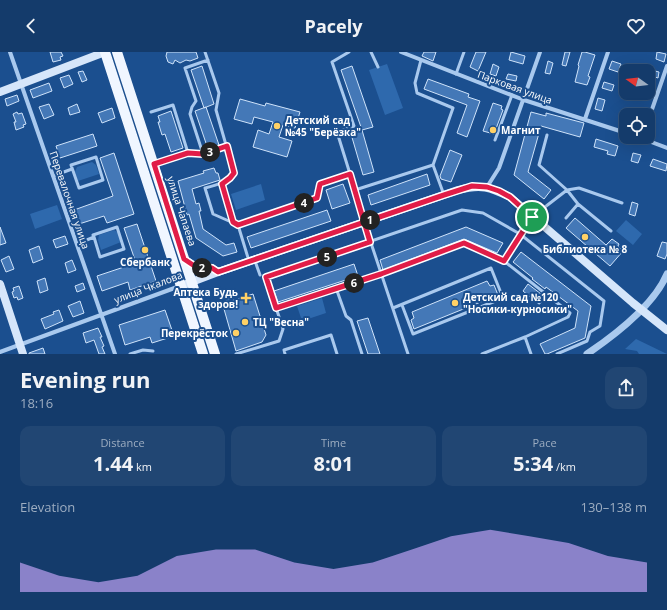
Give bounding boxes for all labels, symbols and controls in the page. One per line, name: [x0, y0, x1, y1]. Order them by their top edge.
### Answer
text: Pacely: [305, 14, 362, 38]
icon: back: [20, 15, 42, 37]
icon: heart: [625, 15, 647, 37]
north arrow: [619, 64, 655, 100]
map controls: [619, 64, 655, 144]
street label: Парковая улица: [476, 67, 554, 107]
button: locate: [619, 108, 655, 144]
place label: Детский сад №45 "Берёзка": [285, 113, 361, 139]
marker: Детский сад №45 "Берёзка": [272, 121, 282, 131]
place label: Магнит: [501, 123, 541, 137]
marker: Магнит: [488, 125, 498, 135]
pin: 3: [200, 142, 220, 162]
text: 3: [207, 144, 213, 159]
street label: Перевалочная улица: [47, 149, 93, 251]
street label: улица Чапаева: [164, 174, 200, 248]
pin: 4: [294, 193, 314, 213]
text: 4: [301, 195, 307, 210]
pin: [515, 200, 549, 234]
icon: arrive: [521, 206, 543, 228]
pin: 1: [360, 210, 380, 230]
text: 1: [367, 212, 373, 227]
marker: Библиотека № 8: [580, 232, 590, 242]
place label: Библиотека № 8: [543, 242, 628, 256]
marker: Сбербанк: [140, 245, 150, 255]
pin: 5: [317, 247, 337, 267]
text: 5: [324, 249, 330, 264]
place label: Сбербанк: [120, 255, 171, 269]
pin: 2: [192, 258, 212, 278]
text: 2: [199, 260, 205, 275]
street label: улица Чкалова: [112, 268, 184, 306]
pin: 6: [344, 273, 364, 293]
text: 6: [351, 275, 357, 290]
place label: Аптека Будь здоров!: [173, 285, 238, 311]
place label: Детский сад №120 "Носики-курносики": [463, 290, 572, 316]
marker: Аптека Будь здоров!: [241, 293, 251, 303]
marker: Детский сад №120 "Носики-курносики": [450, 298, 460, 308]
place label: ТЦ "Весна": [253, 315, 309, 329]
marker: ТЦ "Весна": [240, 317, 250, 327]
place label: Перекрёсток: [161, 326, 229, 340]
marker: Перекрёсток: [231, 328, 241, 338]
text: Evening run: [20, 364, 151, 394]
button: share: [605, 367, 647, 409]
text: 18:16: [20, 394, 53, 412]
text: Distance: [100, 435, 145, 450]
text: Time: [321, 435, 346, 450]
text: Pace: [532, 435, 557, 450]
text: 1.44: [93, 450, 133, 477]
text: 8:01: [313, 450, 354, 477]
text: 5:34: [513, 450, 553, 477]
text: km: [133, 459, 152, 474]
text: /km: [553, 459, 576, 474]
text: Elevation: [20, 498, 75, 516]
text: 130–138 m: [580, 498, 647, 516]

